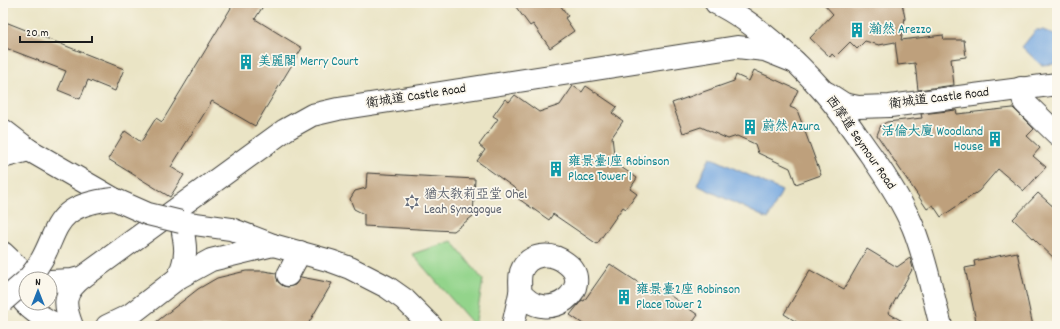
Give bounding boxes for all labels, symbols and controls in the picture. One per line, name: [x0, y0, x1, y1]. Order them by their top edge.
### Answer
scale bar: [20, 18, 92, 44]
building icon: 瀚然 Arezzo: [848, 21, 866, 39]
place label: 瀚然 Arezzo: [869, 21, 931, 40]
text: 20 m: [26, 25, 49, 42]
building icon: 美麗閣 Merry Court: [237, 53, 255, 71]
place label: 美麗閣 Merry Court: [258, 53, 359, 72]
street label: 衛城道 Castle Road: [365, 80, 467, 114]
street label: 衛城道 Castle Road: [888, 83, 990, 115]
street label: 西摩道 Seymour Road: [820, 92, 900, 194]
building icon: 蔚然 Azura: [741, 118, 759, 136]
place label: 蔚然 Azura: [762, 118, 820, 137]
place label: 活倫大廈 Woodland House: [882, 123, 983, 157]
building icon: 活倫大廈 Woodland House: [986, 130, 1004, 148]
place label: 雍景臺1座 Robinson Place Tower 1: [568, 153, 669, 187]
building icon: 雍景臺1座 Robinson Place Tower 1: [547, 160, 565, 178]
place label: 猶太教莉亞堂 Ohel Leah Synagogue: [424, 186, 527, 220]
synagogue icon: 猶太教莉亞堂 Ohel Leah Synagogue: [403, 193, 421, 211]
north arrow: [18, 271, 58, 311]
text: N: [35, 275, 41, 291]
place label: 雍景臺2座 Robinson Place Tower 2: [636, 281, 740, 315]
building icon: 雍景臺2座 Robinson Place Tower 2: [615, 288, 633, 306]

